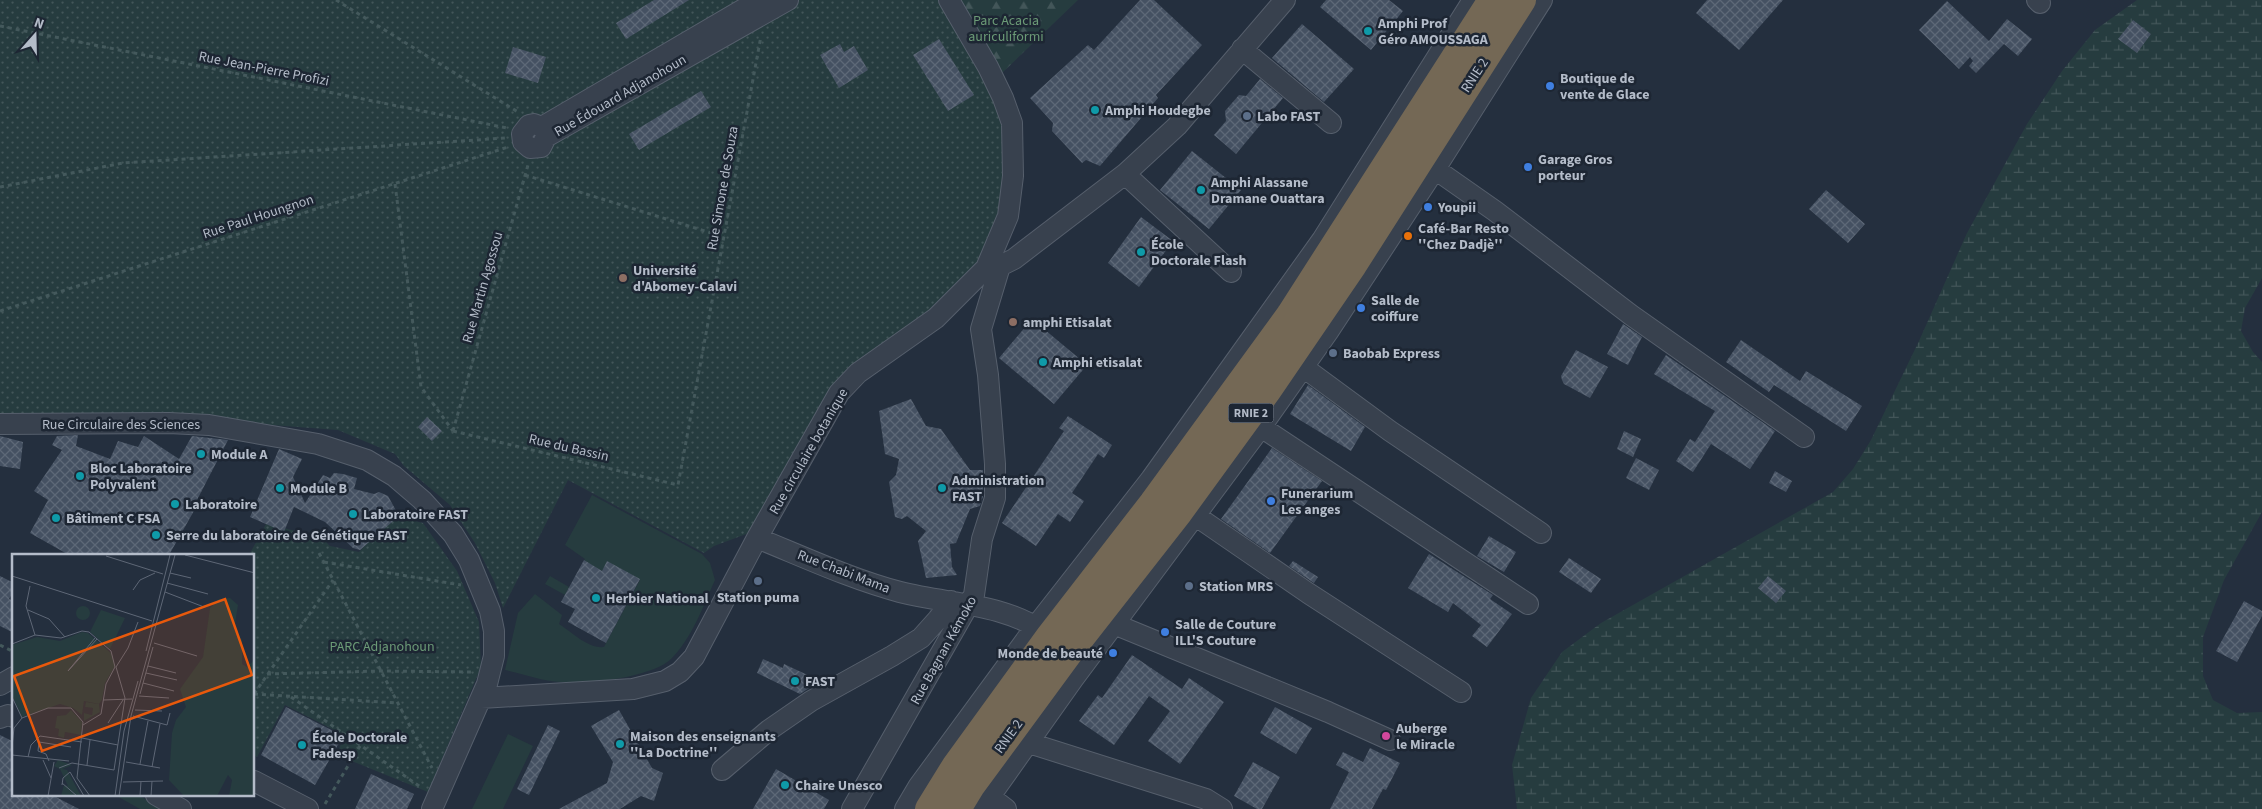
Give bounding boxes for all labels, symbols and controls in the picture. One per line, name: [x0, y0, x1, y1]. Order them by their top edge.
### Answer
north arrow: [10, 10, 60, 60]
park label: Parc Acacia auriculiformi: [968, 11, 1044, 47]
text: N: [31, 13, 47, 35]
place label: Amphi Prof Géro AMOUSSAGA: [1377, 14, 1489, 50]
marker: Amphi Prof Géro AMOUSSAGA: [1362, 25, 1374, 37]
street label: Rue Jean-Pierre Profizi: [197, 47, 331, 91]
street label: Rue Édouard Adjanohoun: [551, 50, 690, 142]
street label: RNIE 2: [1456, 54, 1494, 97]
place label: Boutique de vente de Glace: [1560, 69, 1649, 105]
marker: Boutique de vente de Glace: [1544, 80, 1556, 92]
place label: Amphi Houdegbe: [1104, 101, 1211, 121]
marker: Amphi Houdegbe: [1089, 104, 1101, 116]
place label: Labo FAST: [1257, 107, 1321, 127]
marker: Labo FAST: [1241, 110, 1253, 122]
street label: Rue Simone de Souza: [702, 125, 744, 252]
place label: Garage Gros porteur: [1538, 150, 1612, 186]
marker: Garage Gros porteur: [1522, 161, 1534, 173]
place label: Amphi Alassane Dramane Ouattara: [1210, 173, 1325, 209]
marker: Amphi Alassane Dramane Ouattara: [1195, 184, 1207, 196]
street label: Rue Paul Houngnon: [200, 190, 316, 244]
place label: Youpii: [1437, 198, 1476, 218]
marker: Youpii: [1422, 201, 1434, 213]
place label: Café-Bar Resto ''Chez Dadjè'': [1418, 219, 1509, 255]
street label: Rue Martin Agossou: [457, 229, 508, 345]
marker: Café-Bar Resto ''Chez Dadjè'': [1402, 230, 1414, 242]
place label: École Doctorale Flash: [1151, 235, 1246, 271]
marker: École Doctorale Flash: [1135, 246, 1147, 258]
place label: Université d'Abomey-Calavi: [633, 261, 737, 297]
marker: Université d'Abomey-Calavi: [617, 272, 629, 284]
place label: Salle de coiffure: [1371, 291, 1420, 327]
marker: Salle de coiffure: [1355, 302, 1367, 314]
place label: amphi Etisalat: [1023, 313, 1112, 333]
marker: amphi Etisalat: [1007, 316, 1019, 328]
place label: Baobab Express: [1343, 344, 1440, 364]
marker: Baobab Express: [1327, 347, 1339, 359]
place label: Amphi etisalat: [1052, 353, 1143, 373]
marker: Amphi etisalat: [1037, 356, 1049, 368]
street label: Rue circulaire botanique: [765, 385, 853, 518]
road number: RNIE 2: [1228, 403, 1274, 422]
street label: Rue Circulaire des Sciences: [42, 415, 200, 435]
street label: Rue du Bassin: [527, 429, 611, 467]
place label: Module A: [211, 445, 268, 465]
marker: Module A: [195, 448, 207, 460]
place label: Bloc Laboratoire Polyvalent: [90, 459, 192, 495]
marker: Bloc Laboratoire Polyvalent: [74, 470, 86, 482]
place label: Administration FAST: [951, 471, 1044, 507]
place label: Module B: [290, 479, 347, 499]
marker: Module B: [274, 482, 286, 494]
marker: Administration FAST: [936, 482, 948, 494]
place label: Funerarium Les anges: [1281, 484, 1353, 520]
place label: Laboratoire: [185, 495, 257, 515]
marker: Funerarium Les anges: [1265, 495, 1277, 507]
marker: Laboratoire: [169, 498, 181, 510]
place label: Laboratoire FAST: [363, 505, 468, 525]
marker: Laboratoire FAST: [347, 508, 359, 520]
place label: Bâtiment C FSA: [66, 509, 161, 529]
marker: Bâtiment C FSA: [50, 512, 62, 524]
place label: Serre du laboratoire de Génétique FAST: [166, 526, 408, 546]
marker: Serre du laboratoire de Génétique FAST: [150, 529, 162, 541]
street label: Rue Chabi Mama: [794, 545, 893, 599]
inset map: [12, 554, 255, 796]
marker: Station puma: [752, 575, 764, 587]
place label: Station MRS: [1199, 577, 1273, 597]
marker: Station MRS: [1183, 580, 1195, 592]
place label: Station puma: [717, 588, 799, 608]
place label: Herbier National: [606, 589, 709, 609]
marker: Herbier National: [590, 592, 602, 604]
street label: Rue Bagnan Kémoko: [906, 593, 982, 708]
place label: Salle de Couture ILL'S Couture: [1175, 615, 1276, 651]
marker: Salle de Couture ILL'S Couture: [1159, 626, 1171, 638]
park label: PARC Adjanohoun: [329, 637, 435, 657]
place label: Monde de beauté: [998, 644, 1103, 664]
marker: Monde de beauté: [1107, 647, 1119, 659]
place label: FAST: [805, 672, 835, 692]
marker: FAST: [789, 675, 801, 687]
street label: RNIE 2: [990, 715, 1028, 758]
place label: Auberge le Miracle: [1395, 719, 1455, 755]
place label: Maison des enseignants ''La Doctrine'': [630, 727, 776, 763]
place label: École Doctorale Fadesp: [312, 728, 407, 764]
marker: Auberge le Miracle: [1380, 730, 1392, 742]
marker: Maison des enseignants ''La Doctrine'': [614, 738, 626, 750]
marker: École Doctorale Fadesp: [296, 739, 308, 751]
place label: Chaire Unesco: [795, 776, 883, 796]
marker: Chaire Unesco: [779, 779, 791, 791]

